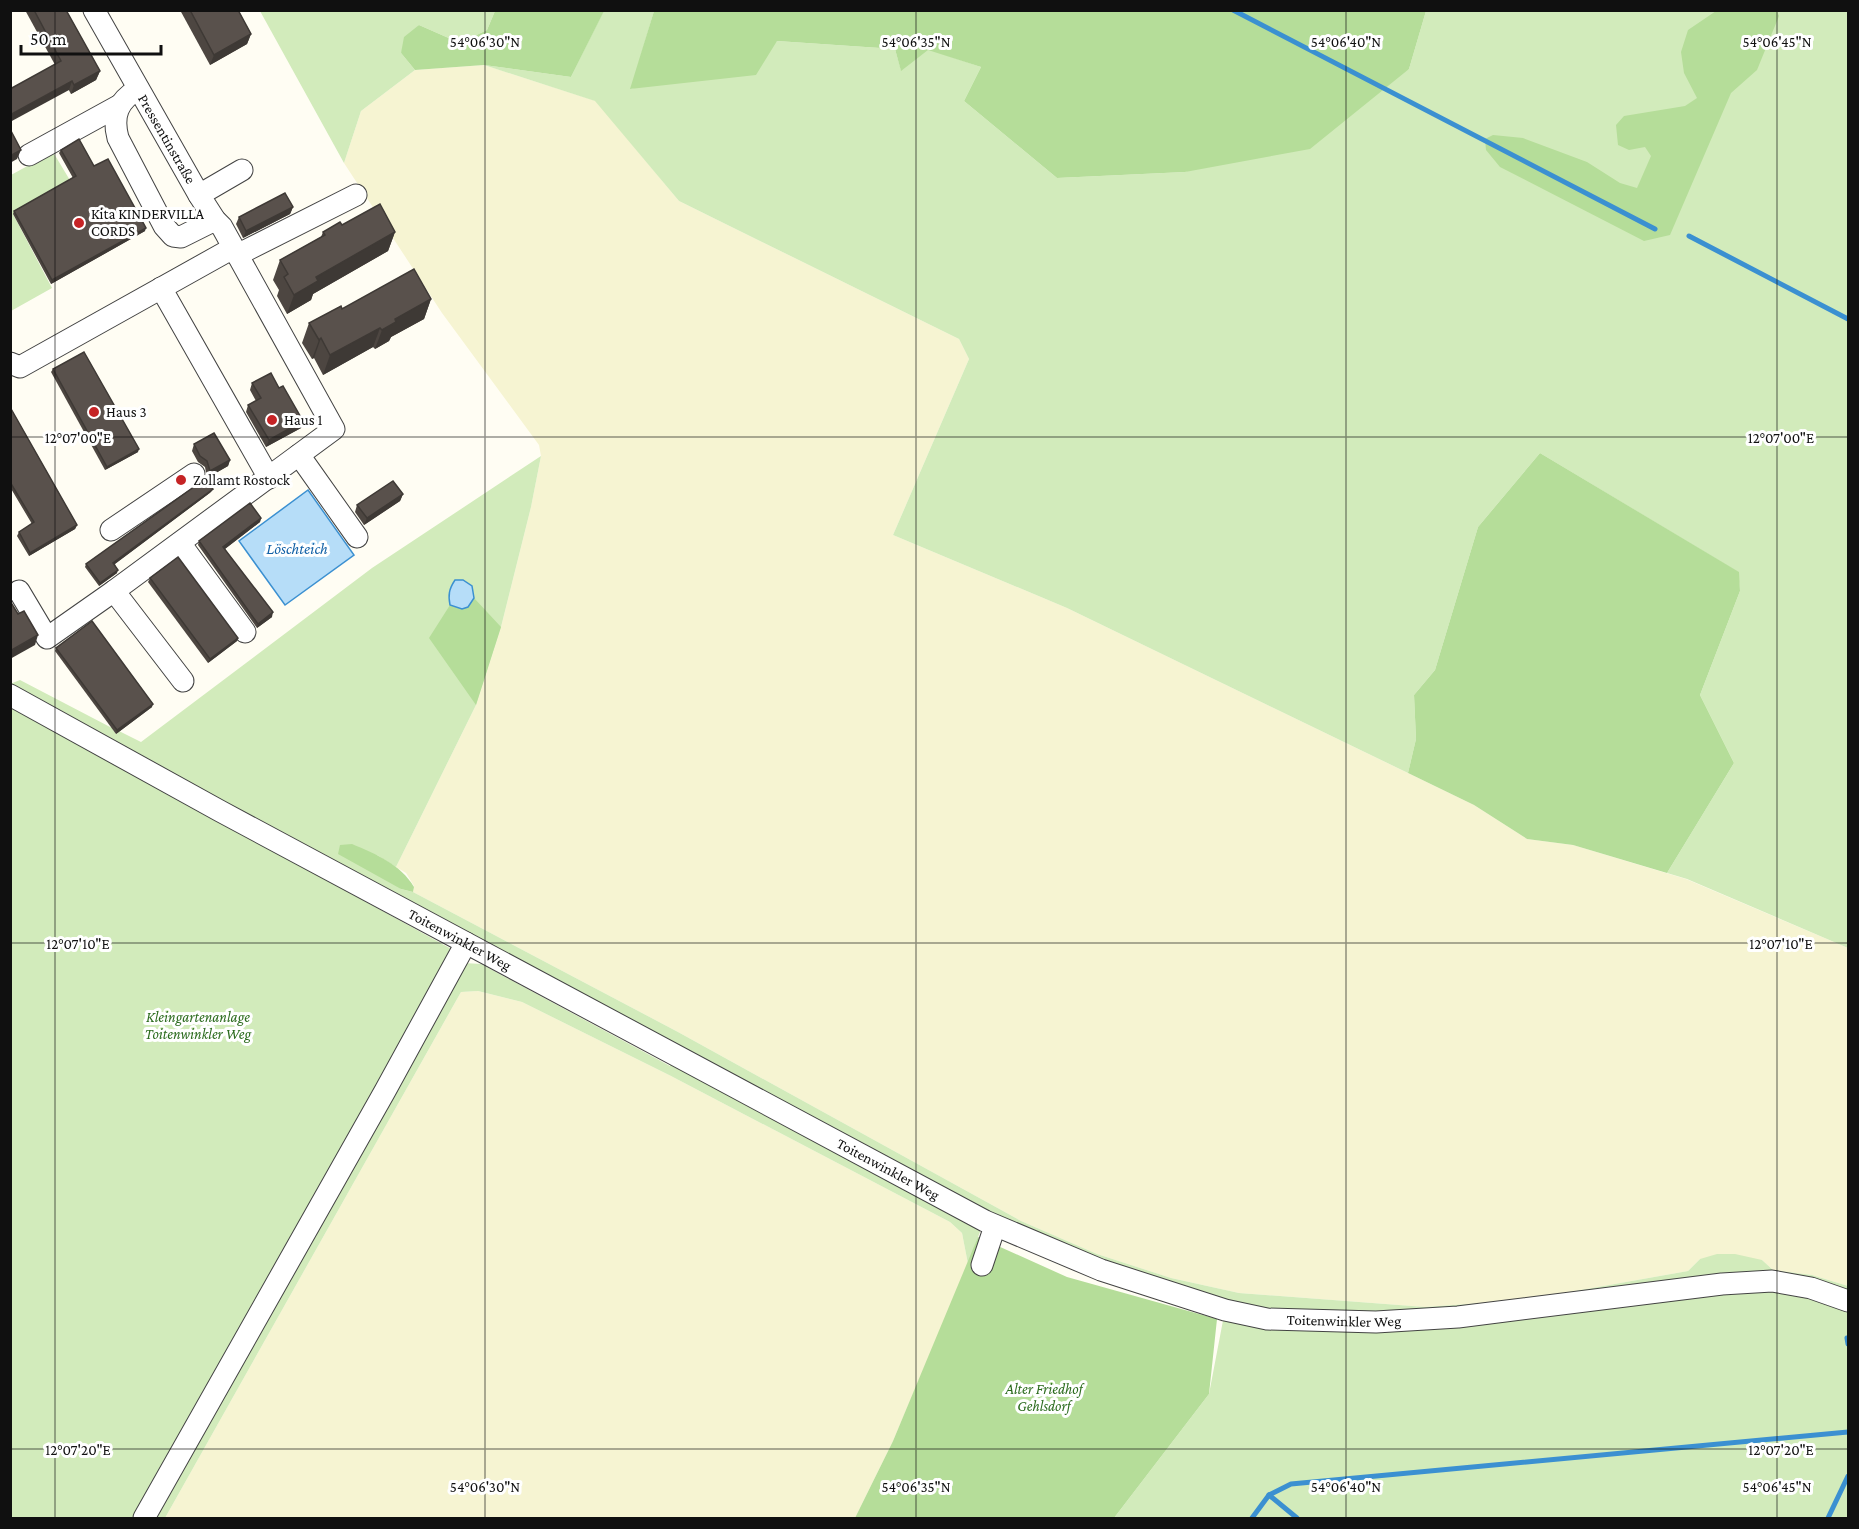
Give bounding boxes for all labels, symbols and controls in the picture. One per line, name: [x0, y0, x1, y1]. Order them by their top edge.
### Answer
scale bar: [21, 18, 160, 56]
text: 50 m: [30, 29, 67, 49]
text: 54°06'30"N: [450, 34, 520, 50]
text: 54°06'35"N: [881, 34, 951, 50]
text: 54°06'40"N: [1311, 34, 1381, 50]
text: 54°06'45"N: [1742, 34, 1812, 50]
street label: Pressentinstraße: [135, 92, 199, 187]
place label: Kita KINDERVILLA CORDS: [91, 206, 204, 239]
marker: Kita KINDERVILLA CORDS: [72, 216, 86, 230]
place label: Haus 3: [106, 404, 147, 420]
marker: Haus 3: [87, 405, 101, 419]
place label: Haus 1: [284, 412, 322, 428]
marker: Haus 1: [265, 413, 279, 427]
text: 12°07'00"E: [45, 430, 111, 446]
text: 12°07'00"E: [1748, 430, 1814, 446]
place label: Zollamt Rostock: [193, 472, 291, 488]
marker: Zollamt Rostock: [174, 473, 188, 487]
water label: Löschteich: [266, 540, 328, 557]
street label: Toitenwinkler Weg: [406, 905, 514, 974]
text: 12°07'10"E: [46, 936, 110, 952]
text: 12°07'10"E: [1749, 936, 1813, 952]
park label: Kleingartenanlage Toitenwinkler Weg: [145, 1009, 251, 1043]
street label: Toitenwinkler Weg: [834, 1135, 942, 1204]
street label: Toitenwinkler Weg: [1287, 1312, 1402, 1330]
park label: Alter Friedhof Gehlsdorf: [1004, 1381, 1085, 1415]
text: 12°07'20"E: [45, 1442, 111, 1458]
text: 12°07'20"E: [1748, 1442, 1814, 1458]
text: 54°06'30"N: [450, 1479, 520, 1495]
text: 54°06'35"N: [881, 1479, 951, 1495]
text: 54°06'40"N: [1311, 1479, 1381, 1495]
text: 54°06'45"N: [1742, 1479, 1812, 1495]

